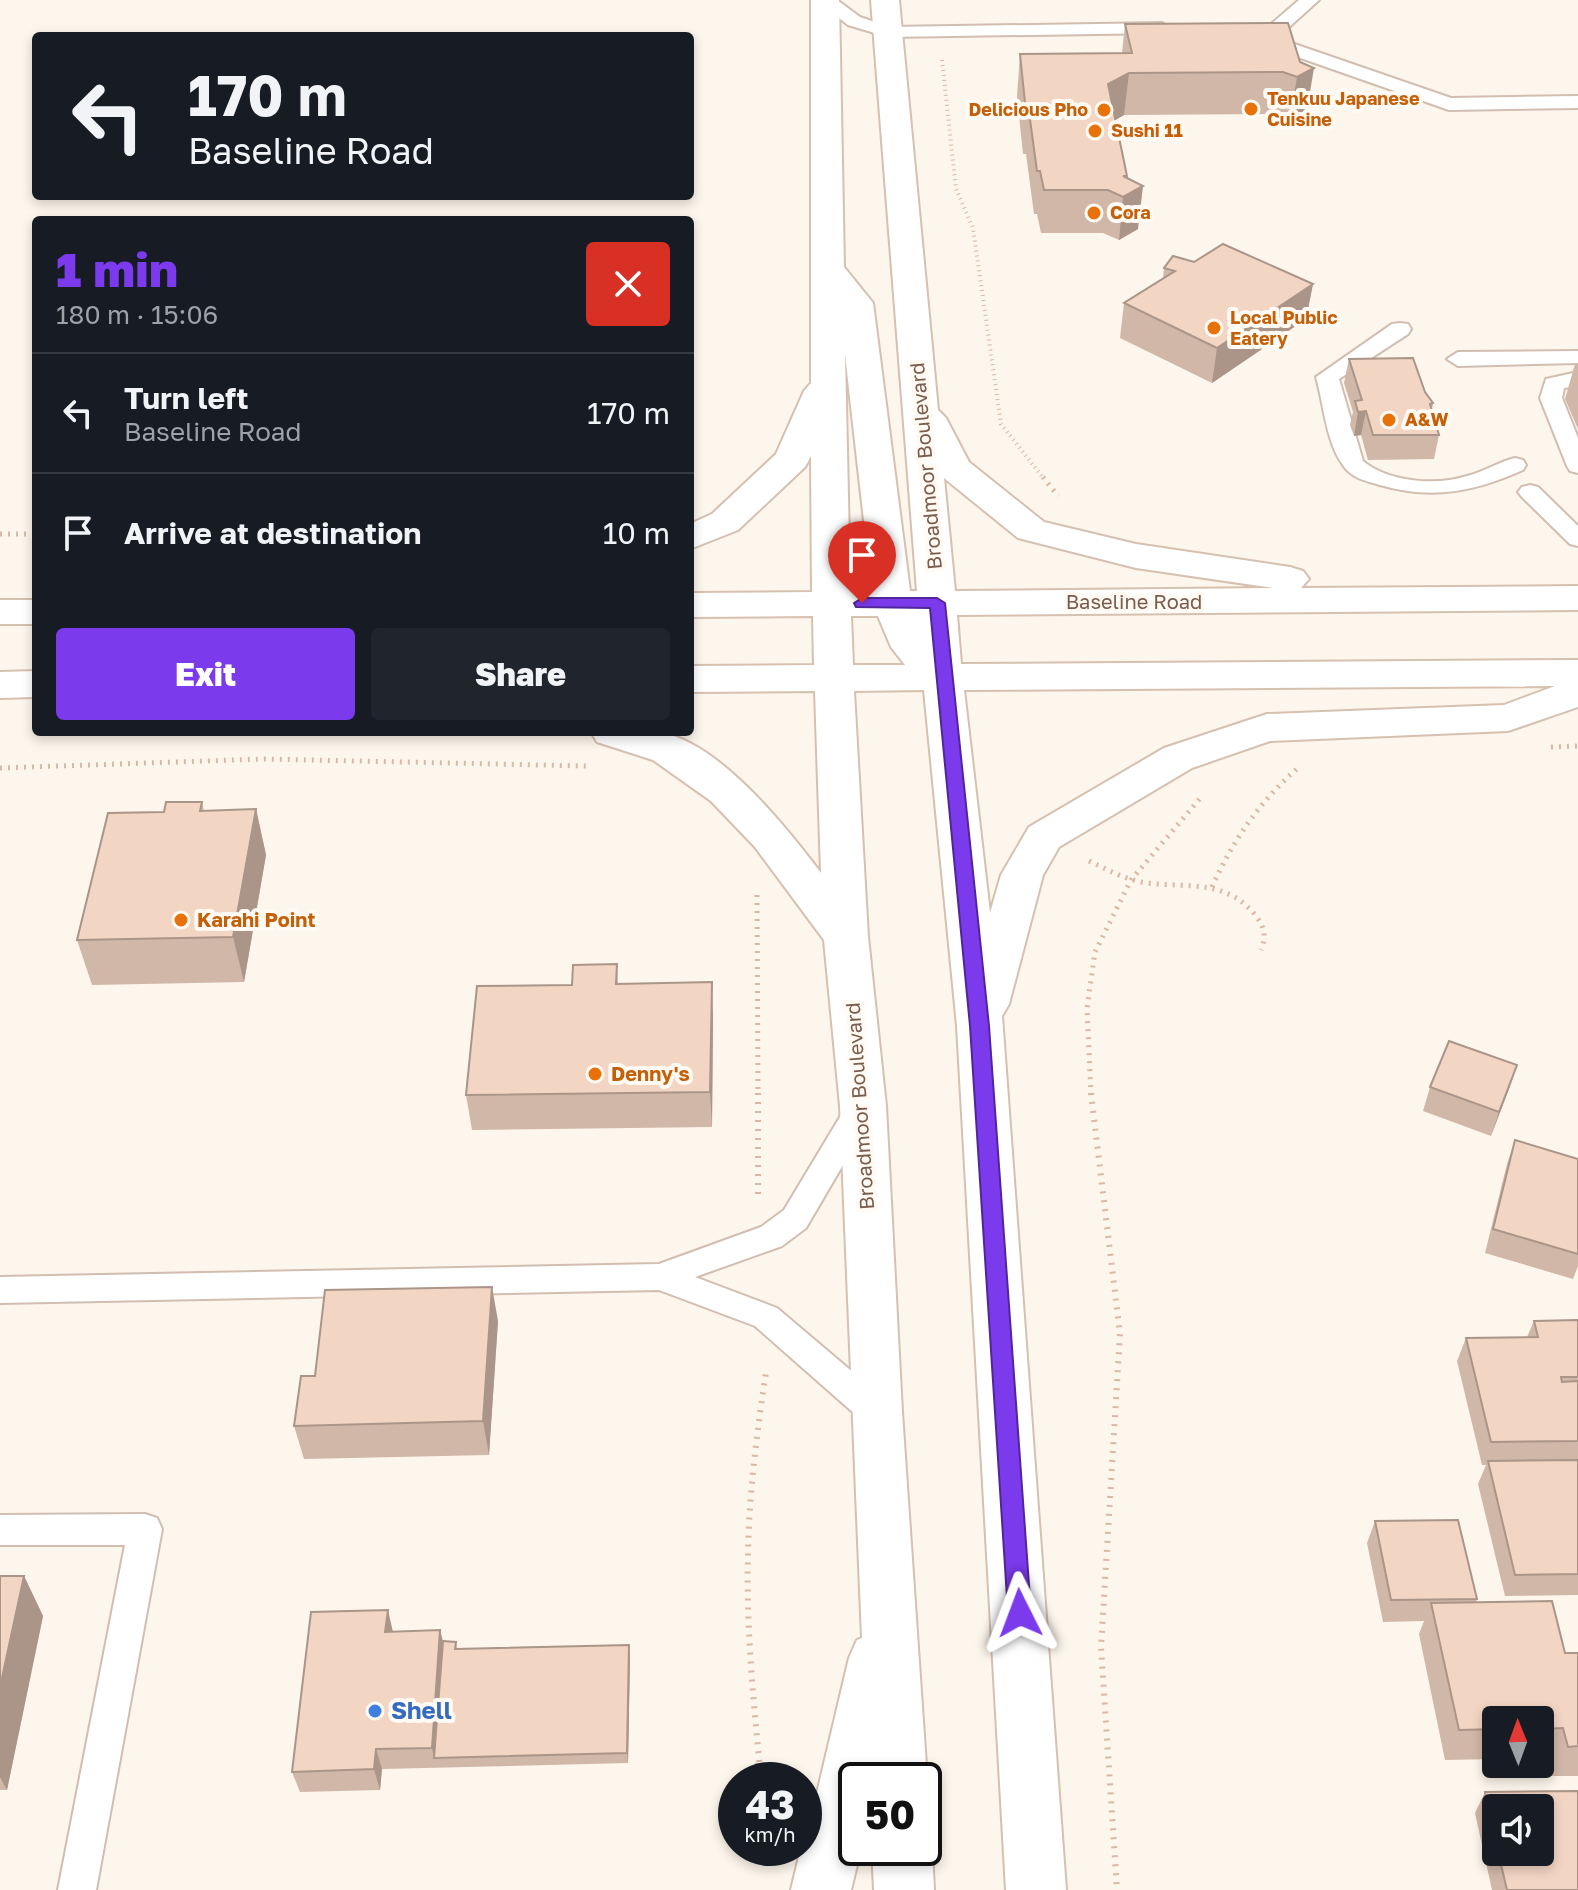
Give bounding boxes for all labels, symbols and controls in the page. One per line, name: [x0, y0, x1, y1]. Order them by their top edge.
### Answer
text: 170 m: [188, 61, 347, 128]
icon: left: [56, 64, 160, 168]
place label: Tenkuu Japanese Cuisine: [1267, 87, 1420, 130]
place label: Delicious Pho: [968, 98, 1088, 120]
marker: Tenkuu Japanese Cuisine: [1242, 100, 1260, 118]
marker: Delicious Pho: [1095, 101, 1113, 119]
place label: Sushi 11: [1111, 119, 1183, 141]
marker: Sushi 11: [1086, 122, 1104, 140]
text: Baseline Road: [188, 129, 434, 172]
place label: Cora: [1110, 201, 1151, 223]
marker: Cora: [1085, 204, 1103, 222]
text: 1 min: [56, 240, 178, 298]
button: close: [586, 242, 670, 326]
text: 180 m · 15:06: [56, 299, 218, 330]
place label: Local Public Eatery: [1230, 306, 1338, 349]
marker: Local Public Eatery: [1205, 319, 1223, 337]
street label: Broadmoor Boulevard: [904, 362, 946, 571]
text: Turn left: [124, 380, 249, 416]
icon: left: [56, 391, 100, 435]
text: 170 m: [587, 395, 670, 431]
place label: A&W: [1405, 408, 1449, 430]
marker: A&W: [1380, 411, 1398, 429]
text: Baseline Road: [124, 416, 302, 447]
icon: arrive: [56, 511, 100, 555]
text: Arrive at destination: [124, 515, 421, 551]
text: 10 m: [603, 515, 670, 551]
pin: [828, 521, 896, 603]
icon: arrive: [840, 533, 884, 577]
street label: Baseline Road: [1066, 589, 1202, 613]
button: Exit: [56, 628, 355, 720]
button: Share: [371, 628, 670, 720]
place label: Karahi Point: [197, 907, 315, 931]
marker: Karahi Point: [172, 911, 190, 929]
street label: Broadmoor Boulevard: [840, 1002, 878, 1211]
place label: Denny's: [611, 1061, 690, 1085]
marker: Denny's: [586, 1065, 604, 1083]
position arrow: [978, 1571, 1062, 1655]
place label: Shell: [391, 1695, 452, 1724]
marker: Shell: [366, 1702, 384, 1720]
north arrow: [1482, 1706, 1554, 1778]
map controls: [1482, 1706, 1554, 1866]
speed limit sign: 50: [838, 1762, 942, 1866]
text: 43: [745, 1780, 795, 1828]
button: sound: [1482, 1794, 1554, 1866]
text: km/h: [745, 1822, 795, 1846]

